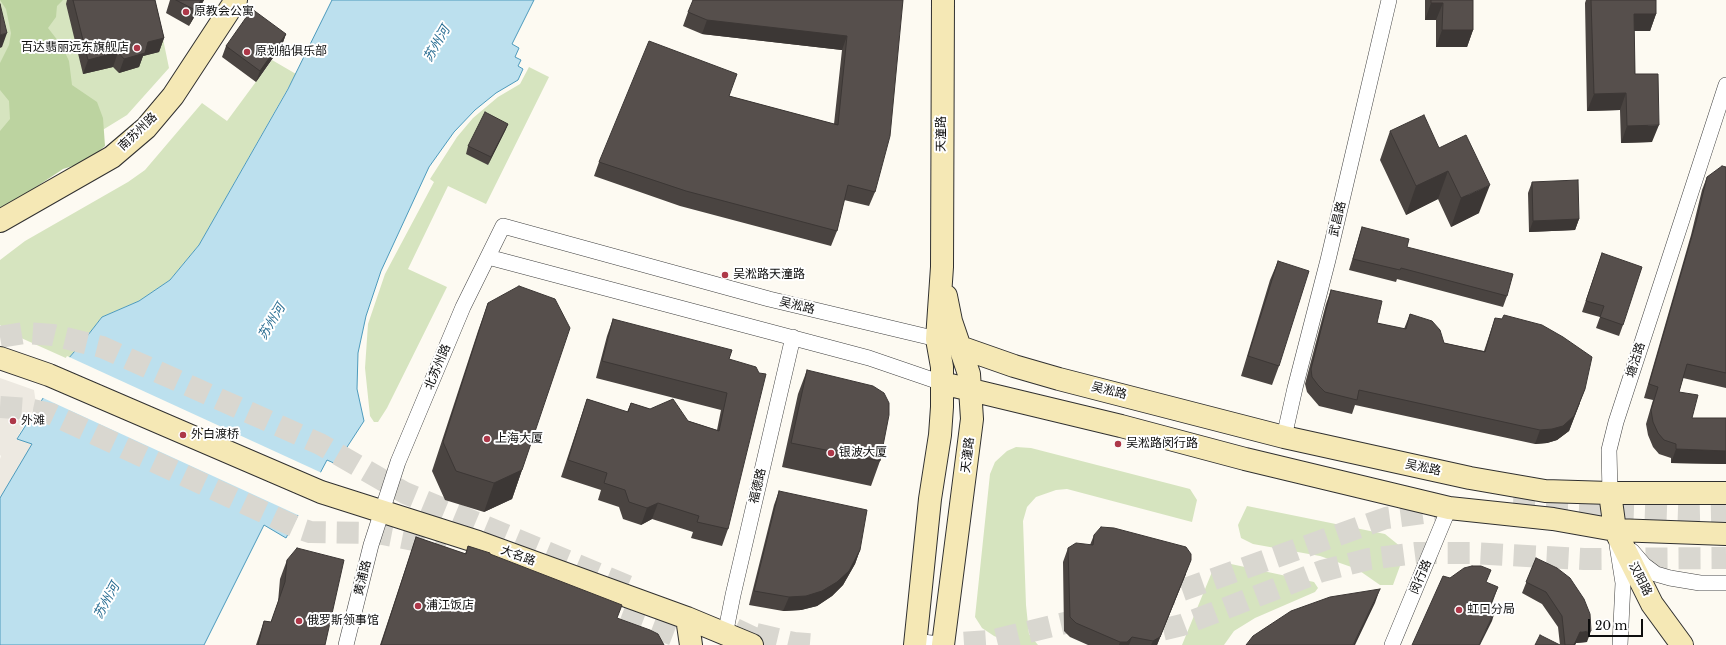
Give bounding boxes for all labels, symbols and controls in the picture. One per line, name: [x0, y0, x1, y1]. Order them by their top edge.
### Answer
place label: 原教会公寓: [194, 5, 254, 19]
marker: 原教会公寓: [181, 7, 191, 17]
water label: 苏州河: [420, 23, 454, 65]
place label: 百达翡丽远东旗舰店: [21, 41, 129, 55]
marker: 百达翡丽远东旗舰店: [132, 43, 142, 53]
place label: 原划船俱乐部: [255, 45, 327, 59]
marker: 原划船俱乐部: [242, 47, 252, 57]
street label: 南苏州路: [116, 110, 160, 154]
street label: 天潼路: [935, 116, 949, 152]
street label: 武昌路: [1327, 200, 1349, 238]
place label: 吴淞路天潼路: [733, 268, 805, 282]
marker: 吴淞路天潼路: [720, 270, 730, 280]
street label: 吴淞路: [778, 295, 816, 317]
water label: 苏州河: [255, 301, 289, 343]
street label: 塘沽路: [1624, 341, 1648, 379]
street label: 北苏州路: [422, 342, 454, 392]
street label: 吴淞路: [1090, 380, 1128, 402]
place label: 外滩: [21, 414, 45, 428]
marker: 外滩: [8, 416, 18, 426]
place label: 外白渡桥: [191, 428, 239, 442]
marker: 外白渡桥: [178, 430, 188, 440]
place label: 上海大厦: [495, 432, 543, 446]
marker: 上海大厦: [482, 434, 492, 444]
street label: 天潼路: [959, 436, 977, 474]
place label: 吴淞路闵行路: [1126, 437, 1198, 451]
marker: 吴淞路闵行路: [1113, 439, 1123, 449]
place label: 银波大厦: [839, 446, 887, 460]
marker: 银波大厦: [826, 448, 836, 458]
street label: 吴淞路: [1404, 457, 1442, 479]
street label: 福德路: [747, 467, 769, 505]
street label: 大名路: [499, 543, 537, 569]
street label: 闵行路: [1407, 558, 1435, 596]
street label: 黄浦路: [352, 559, 374, 597]
street label: 汉阳路: [1625, 560, 1655, 598]
water label: 苏州河: [91, 580, 123, 622]
place label: 浦江饭店: [426, 599, 474, 613]
marker: 浦江饭店: [413, 601, 423, 611]
place label: 虹口分局: [1467, 603, 1515, 617]
marker: 虹口分局: [1454, 605, 1464, 615]
scale bar: [1590, 611, 1645, 637]
place label: 俄罗斯领事馆: [307, 614, 379, 628]
marker: 俄罗斯领事馆: [294, 616, 304, 626]
text: 20 m: [1595, 618, 1627, 633]

